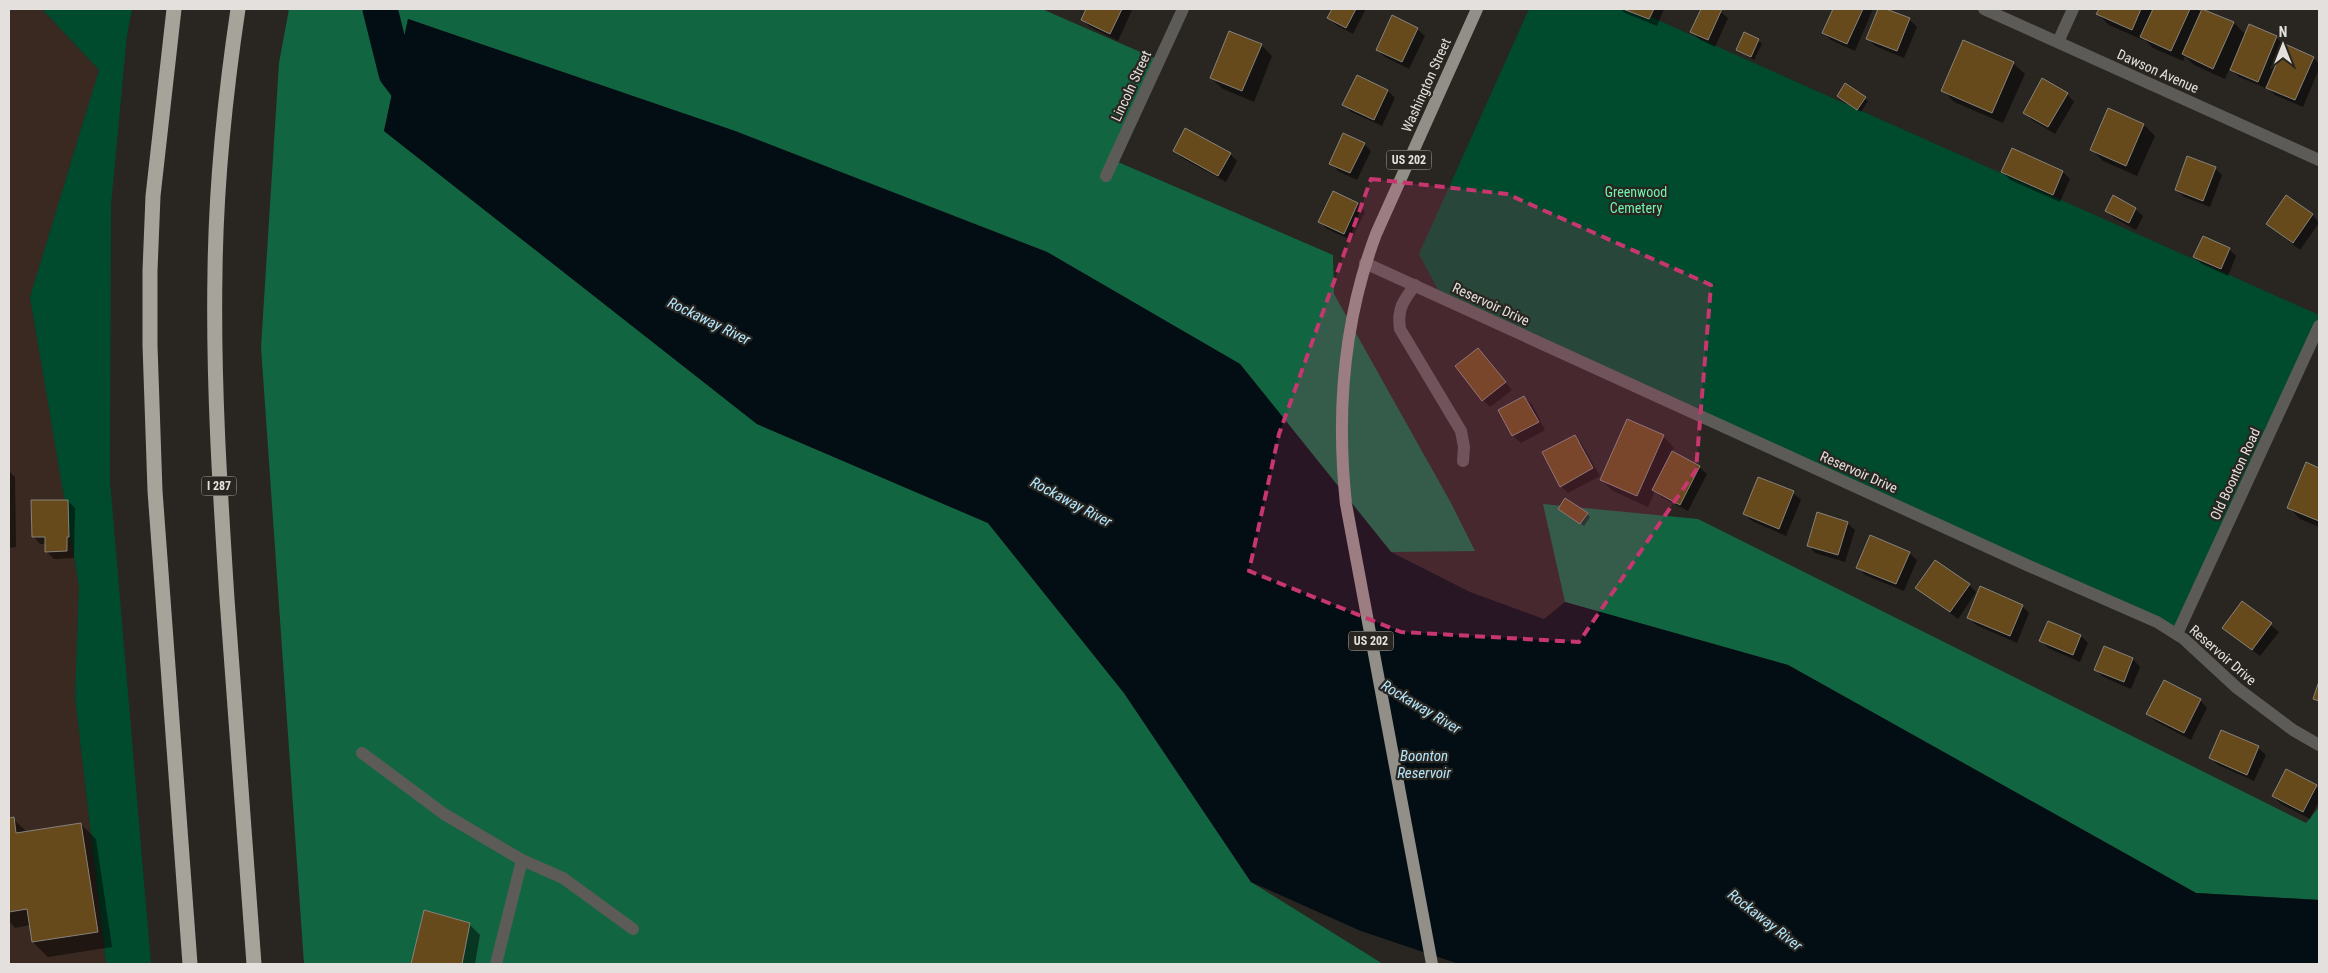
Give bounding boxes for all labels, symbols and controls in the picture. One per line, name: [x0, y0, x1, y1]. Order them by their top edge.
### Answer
north arrow: [2258, 20, 2308, 70]
text: N: [2279, 24, 2287, 40]
street label: Washington Street: [1398, 36, 1454, 134]
street label: Dawson Avenue: [2115, 46, 2202, 96]
street label: Lincoln Street: [1108, 48, 1154, 124]
road number: US 202: [1386, 150, 1432, 170]
park label: Greenwood Cemetery: [1605, 184, 1667, 216]
street label: Reservoir Drive: [1450, 279, 1532, 329]
water label: Rockaway River: [665, 293, 754, 349]
street label: Old Boonton Road: [2207, 426, 2263, 522]
street label: Reservoir Drive: [1818, 448, 1900, 496]
water label: Rockaway River: [1027, 473, 1115, 531]
road number: I 287: [202, 476, 236, 496]
street label: Reservoir Drive: [2186, 622, 2260, 689]
road number: US 202: [1348, 631, 1394, 650]
water label: Rockaway River: [1378, 676, 1464, 738]
water label: Boonton Reservoir: [1397, 747, 1451, 782]
water label: Rockaway River: [1724, 885, 1806, 955]

